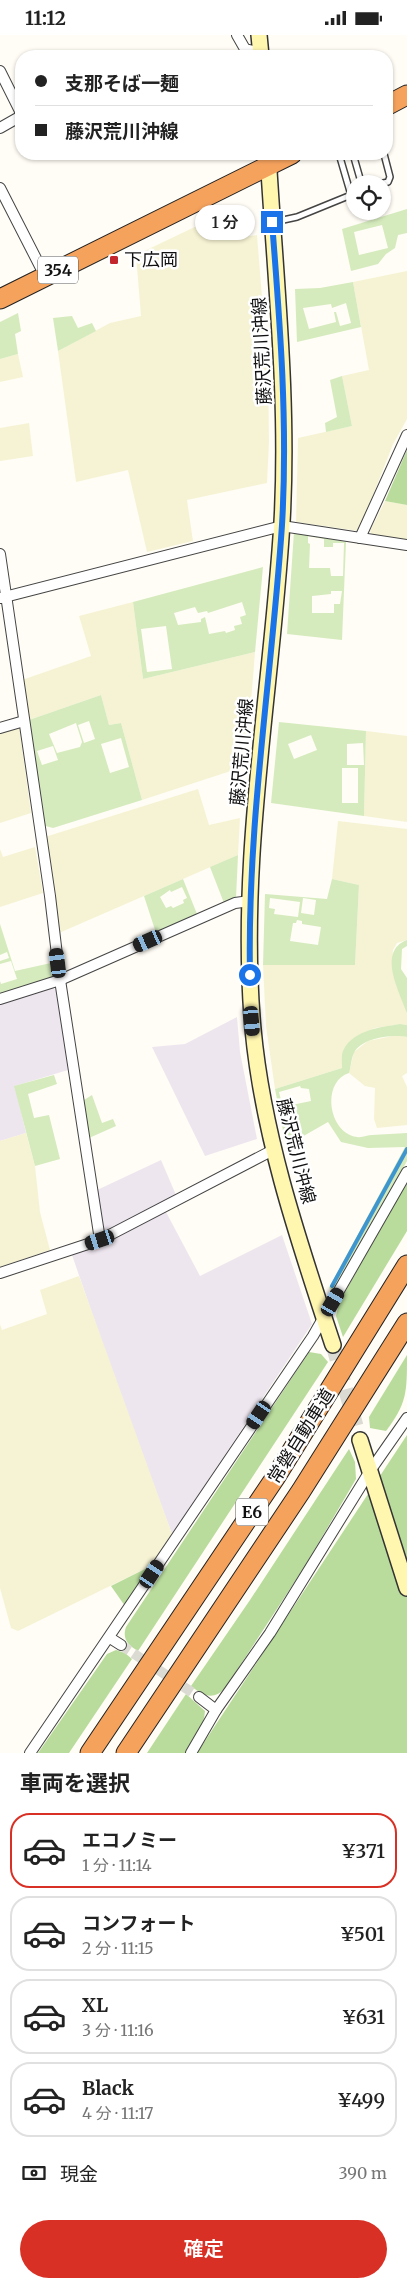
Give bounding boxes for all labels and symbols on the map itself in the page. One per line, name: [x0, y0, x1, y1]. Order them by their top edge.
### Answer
callout: 1 分: [194, 205, 254, 239]
route end: [261, 211, 283, 233]
place label: 下広岡: [124, 248, 178, 271]
marker: 下広岡: [108, 254, 120, 266]
road number: 354: [38, 257, 78, 283]
street label: 藤沢荒川沖線: [247, 296, 276, 406]
street label: 藤沢荒川沖線: [225, 697, 258, 807]
car: [131, 928, 164, 954]
car: [48, 947, 67, 979]
route start: [239, 964, 261, 986]
car: [243, 1005, 260, 1037]
street label: 藤沢荒川沖線: [272, 1096, 321, 1206]
car: [83, 1228, 116, 1252]
car: [319, 1285, 346, 1319]
street label: 常磐自動車道: [262, 1384, 339, 1488]
car: [244, 1398, 273, 1432]
road number: E6: [236, 1499, 268, 1525]
car: [137, 1557, 166, 1591]

